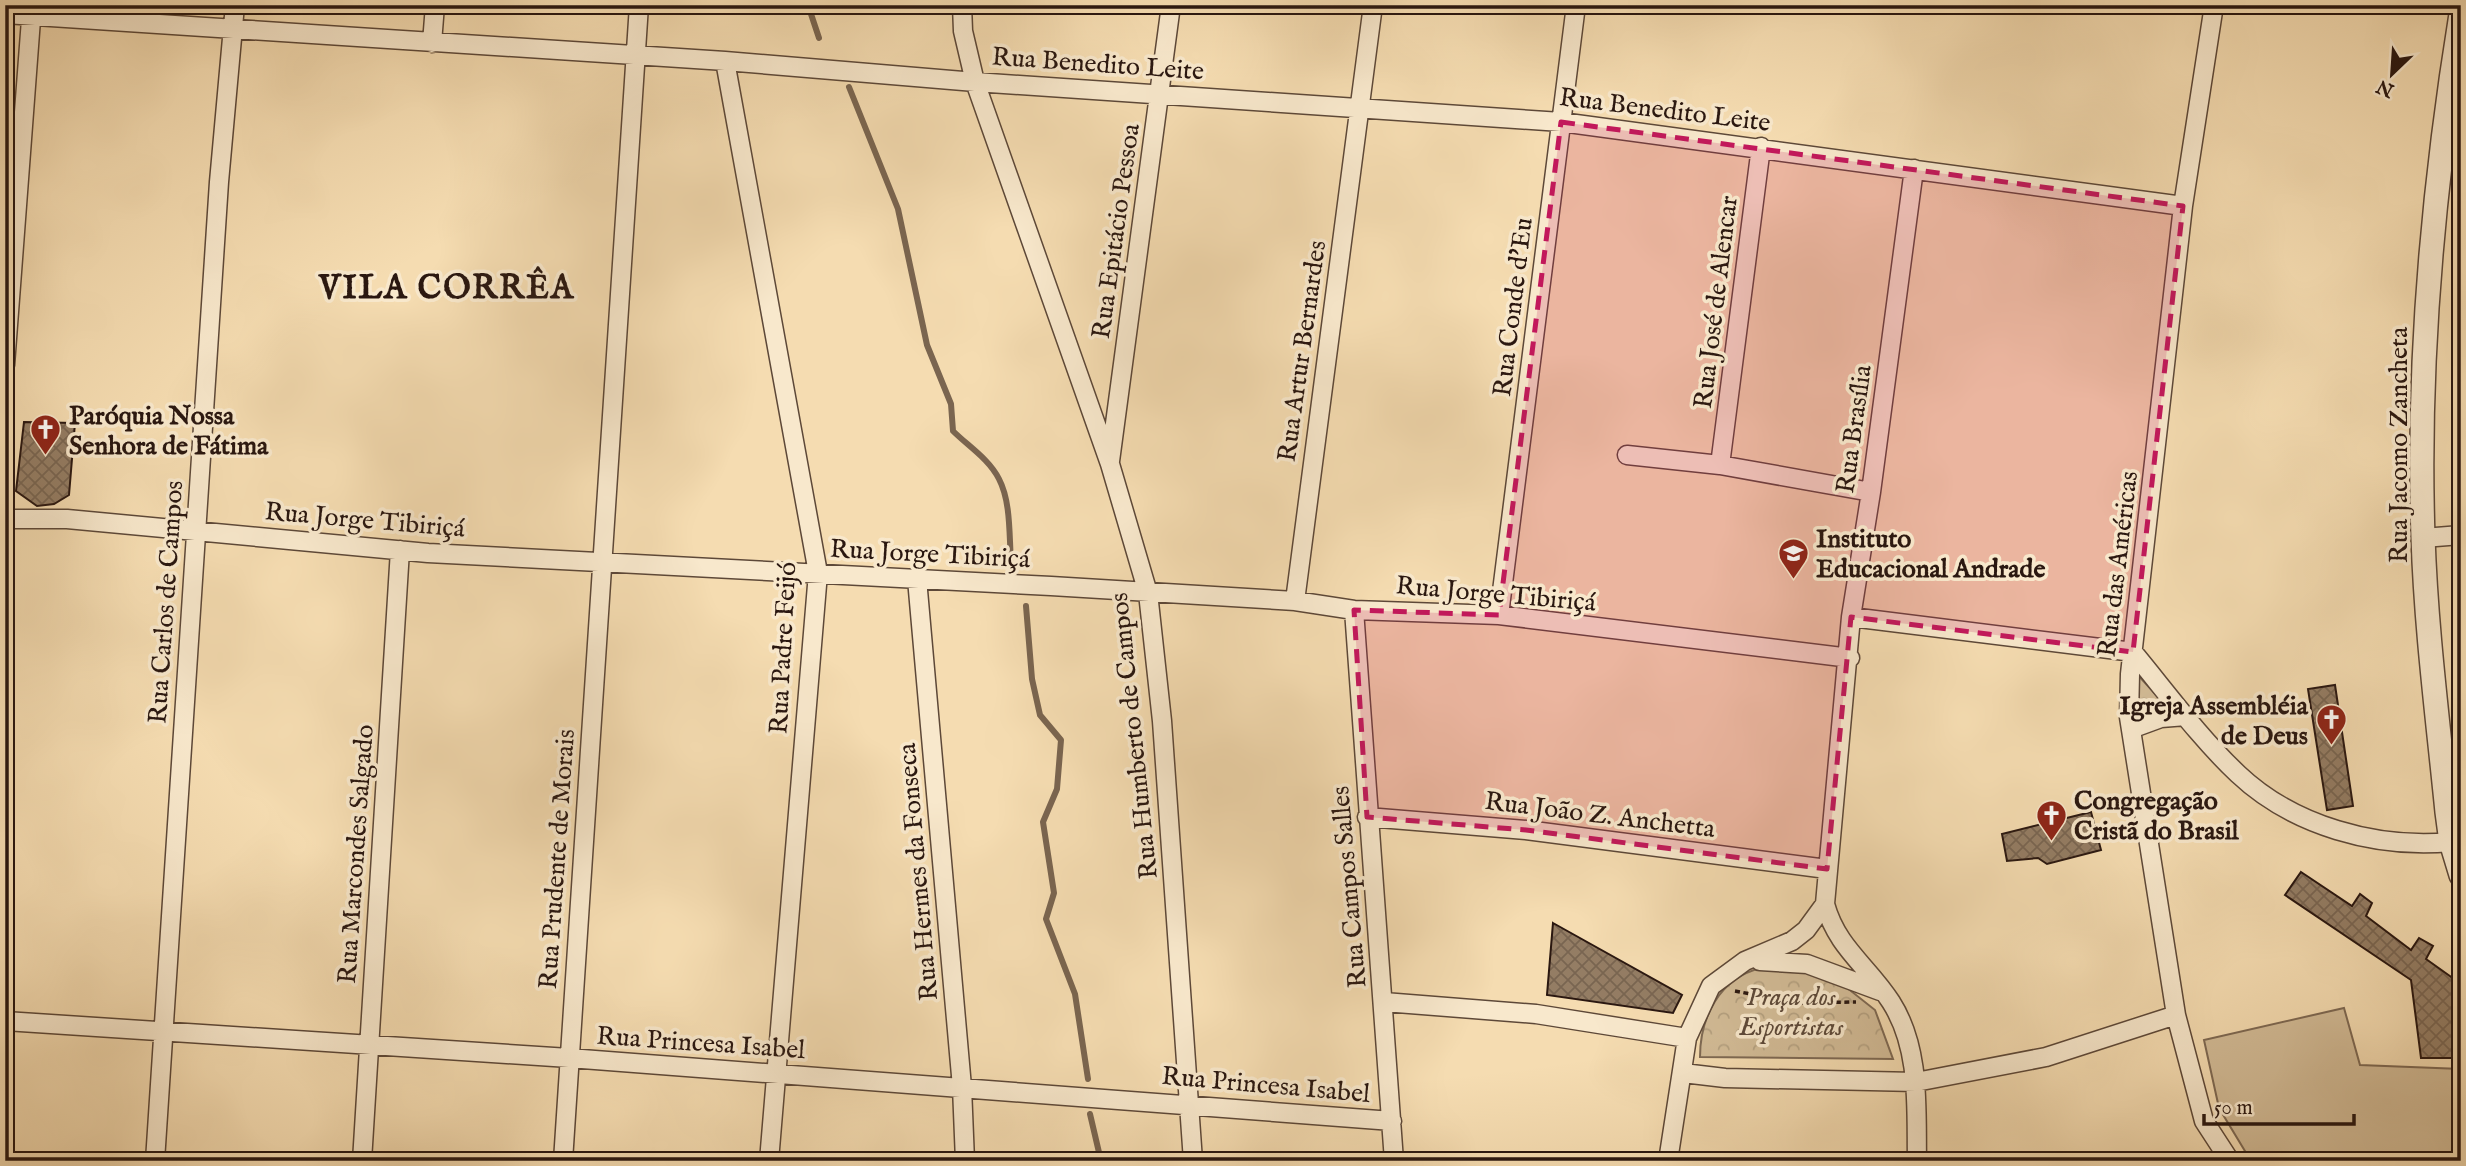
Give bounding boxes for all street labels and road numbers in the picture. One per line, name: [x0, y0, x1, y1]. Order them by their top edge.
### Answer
street label: Rua Benedito Leite: [991, 41, 1205, 88]
street label: Rua Benedito Leite: [1557, 81, 1772, 140]
street label: Rua Epitácio Pessoa: [1085, 121, 1148, 341]
street label: Rua José de Alencar: [1687, 193, 1746, 411]
street label: Rua Conde d'Eu: [1486, 216, 1541, 399]
street label: Rua Artur Bernardes: [1271, 238, 1334, 464]
street label: Rua Jacomo Zancheta: [2383, 326, 2416, 563]
street label: Rua Brasília: [1829, 362, 1880, 496]
street label: Rua das Américas: [2091, 469, 2146, 659]
street label: Rua Carlos de Campos: [142, 479, 191, 725]
street label: Rua Jorge Tibiriçá: [264, 495, 467, 546]
street label: Rua Jorge Tibiriçá: [829, 533, 1032, 576]
street label: Rua Padre Feijó: [763, 561, 804, 735]
street label: Rua Jorge Tibiriçá: [1395, 569, 1598, 620]
street label: Rua Humberto de Campos: [1103, 591, 1166, 881]
street label: Rua Marcondes Salgado: [331, 723, 382, 985]
street label: Rua Prudente de Morais: [532, 728, 583, 990]
street label: Rua Hermes da Fonseca: [891, 741, 946, 1002]
street label: Rua Campos Salles: [1324, 784, 1375, 989]
street label: Rua João Z. Anchetta: [1483, 785, 1718, 846]
street label: Rua Princesa Isabel: [595, 1020, 807, 1067]
street label: Rua Princesa Isabel: [1160, 1060, 1372, 1111]

